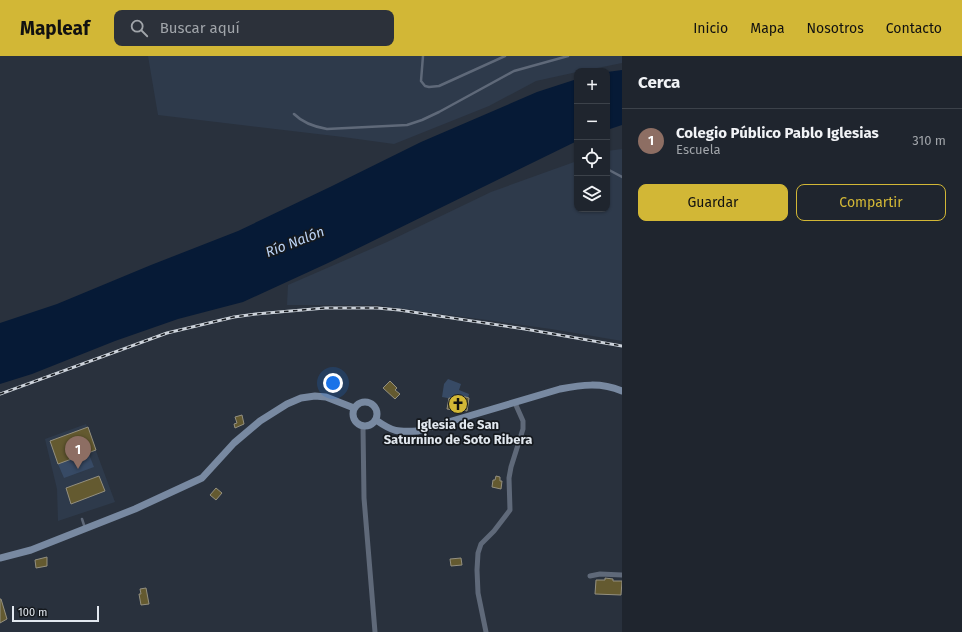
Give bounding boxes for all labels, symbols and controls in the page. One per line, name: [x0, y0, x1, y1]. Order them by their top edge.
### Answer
search box: [114, 10, 394, 46]
text: Mapleaf: [20, 17, 90, 40]
icon: search: [128, 17, 150, 39]
text: Buscar aquí: [160, 19, 240, 37]
text: Inicio: [693, 20, 728, 37]
text: Mapa: [750, 20, 785, 37]
text: Nosotros: [807, 20, 864, 37]
text: Contacto: [886, 20, 942, 37]
map controls: [574, 68, 610, 212]
button: +: [574, 68, 610, 104]
text: Cerca: [638, 72, 680, 93]
button: −: [574, 104, 610, 140]
text: Colegio Público Pablo Iglesias: [676, 124, 879, 142]
text: 1: [648, 133, 654, 148]
text: 310 m: [912, 133, 946, 148]
button: locate: [574, 140, 610, 176]
text: Escuela: [676, 142, 721, 157]
button: layers: [574, 176, 610, 212]
button: Guardar: [638, 184, 788, 221]
button: Compartir: [796, 184, 946, 221]
water label: Río Nalón: [263, 223, 327, 261]
your location: [323, 373, 343, 393]
church icon: Iglesia de San Saturnino de Soto Ribera: [447, 393, 469, 415]
place label: Iglesia de San Saturnino de Soto Ribera: [384, 417, 532, 447]
pin: 1: [65, 436, 91, 469]
scale bar: [12, 604, 99, 623]
text: 100 m: [18, 606, 47, 619]

